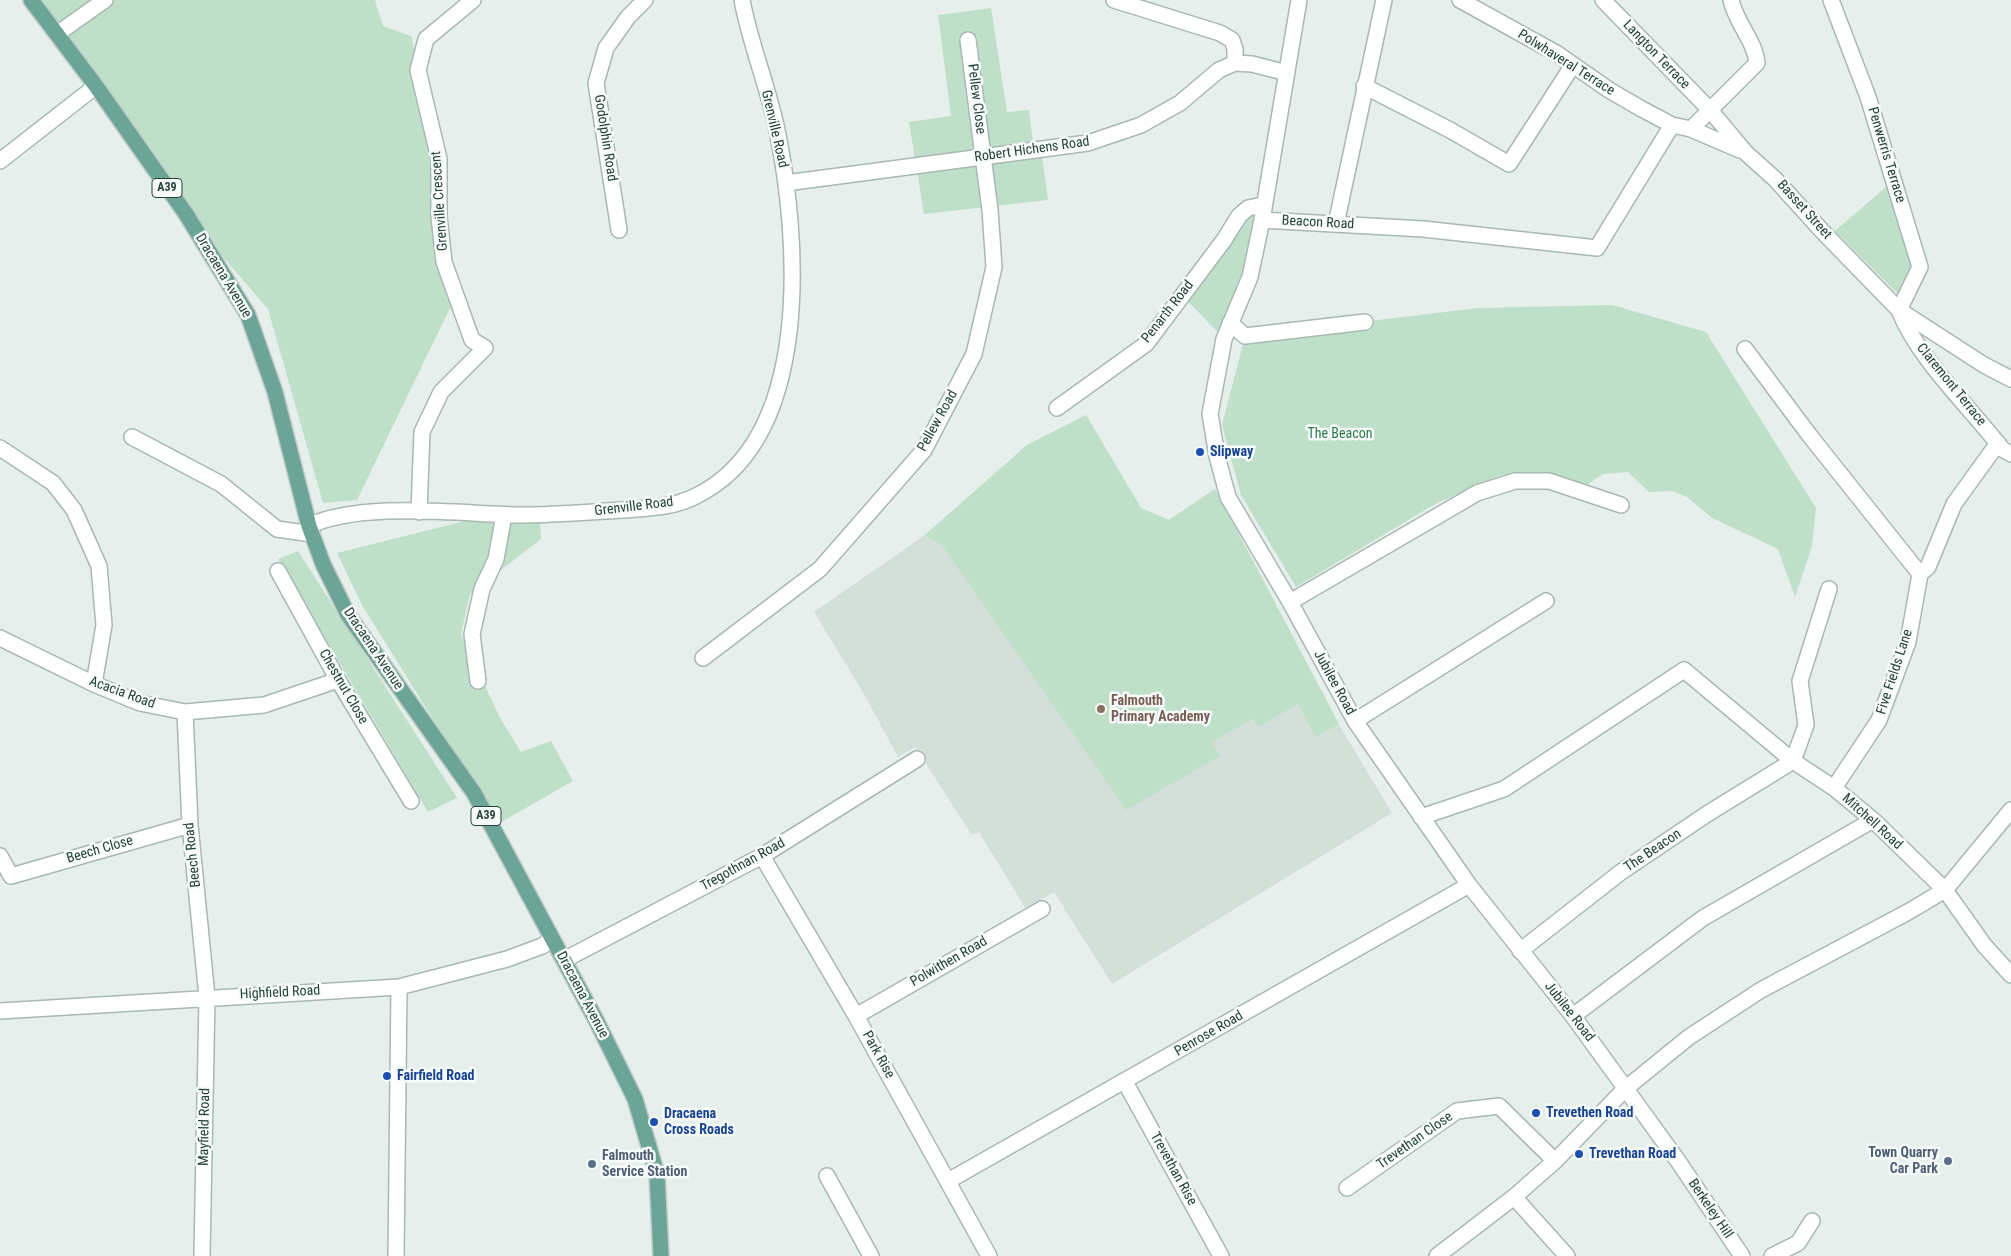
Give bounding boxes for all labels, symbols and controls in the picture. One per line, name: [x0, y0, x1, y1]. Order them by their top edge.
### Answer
street label: Langton Terrace: [1619, 17, 1693, 93]
street label: Polwhaveral Terrace: [1514, 26, 1618, 100]
street label: Pellew Close: [963, 63, 989, 135]
street label: Grenville Road: [757, 88, 791, 170]
street label: Godolphin Road: [590, 93, 620, 183]
street label: Penwerris Terrace: [1863, 105, 1909, 205]
street label: Robert Hichens Road: [973, 134, 1091, 166]
street label: Grenville Crescent: [428, 150, 452, 252]
street label: Basset Street: [1773, 177, 1835, 243]
road number: A39: [152, 178, 182, 198]
street label: Beacon Road: [1281, 213, 1355, 233]
street label: Dracaena Avenue: [191, 231, 255, 321]
street label: Penarth Road: [1138, 277, 1198, 347]
street label: Claremont Terrace: [1913, 340, 1989, 430]
street label: Pellew Road: [914, 387, 962, 455]
park label: The Beacon: [1307, 426, 1373, 442]
place label: Slipway: [1210, 444, 1253, 460]
marker: Slipway: [1194, 446, 1206, 458]
street label: Grenville Road: [594, 494, 674, 520]
street label: Dracaena Avenue: [339, 605, 407, 693]
street label: Five Fields Lane: [1873, 627, 1917, 717]
street label: Chestnut Close: [315, 647, 371, 727]
street label: Jubilee Road: [1309, 648, 1359, 718]
street label: Acacia Road: [87, 673, 157, 713]
place label: Falmouth Primary Academy: [1111, 693, 1210, 726]
marker: Falmouth Primary Academy: [1095, 703, 1107, 715]
street label: Mitchell Road: [1838, 791, 1906, 853]
road number: A39: [471, 806, 501, 826]
street label: Beech Road: [181, 822, 205, 888]
street label: The Beacon: [1621, 826, 1685, 876]
street label: Beech Close: [65, 833, 135, 867]
street label: Tregothnan Road: [698, 835, 788, 895]
street label: Polwithen Road: [908, 933, 990, 991]
street label: Dracaena Avenue: [552, 949, 612, 1041]
street label: Jubilee Road: [1540, 979, 1598, 1045]
street label: Highfield Road: [239, 983, 321, 1003]
street label: Penrose Road: [1172, 1008, 1246, 1060]
street label: Park Rise: [858, 1028, 898, 1082]
place label: Fairfield Road: [397, 1068, 474, 1084]
marker: Fairfield Road: [381, 1070, 393, 1082]
street label: Mayfield Road: [196, 1088, 214, 1166]
place label: Trevethen Road: [1546, 1105, 1633, 1121]
place label: Dracaena Cross Roads: [664, 1106, 734, 1138]
marker: Trevethen Road: [1530, 1107, 1542, 1119]
street label: Trevethan Close: [1374, 1109, 1456, 1173]
marker: Dracaena Cross Roads: [648, 1116, 660, 1128]
street label: Trevethan Rise: [1146, 1129, 1200, 1209]
place label: Town Quarry Car Park: [1868, 1145, 1938, 1178]
place label: Trevethan Road: [1589, 1146, 1676, 1162]
place label: Falmouth Service Station: [602, 1148, 687, 1180]
marker: Trevethan Road: [1573, 1148, 1585, 1160]
marker: Town Quarry Car Park: [1942, 1155, 1954, 1167]
marker: Falmouth Service Station: [586, 1158, 598, 1170]
street label: Berkeley Hill: [1684, 1176, 1736, 1242]

